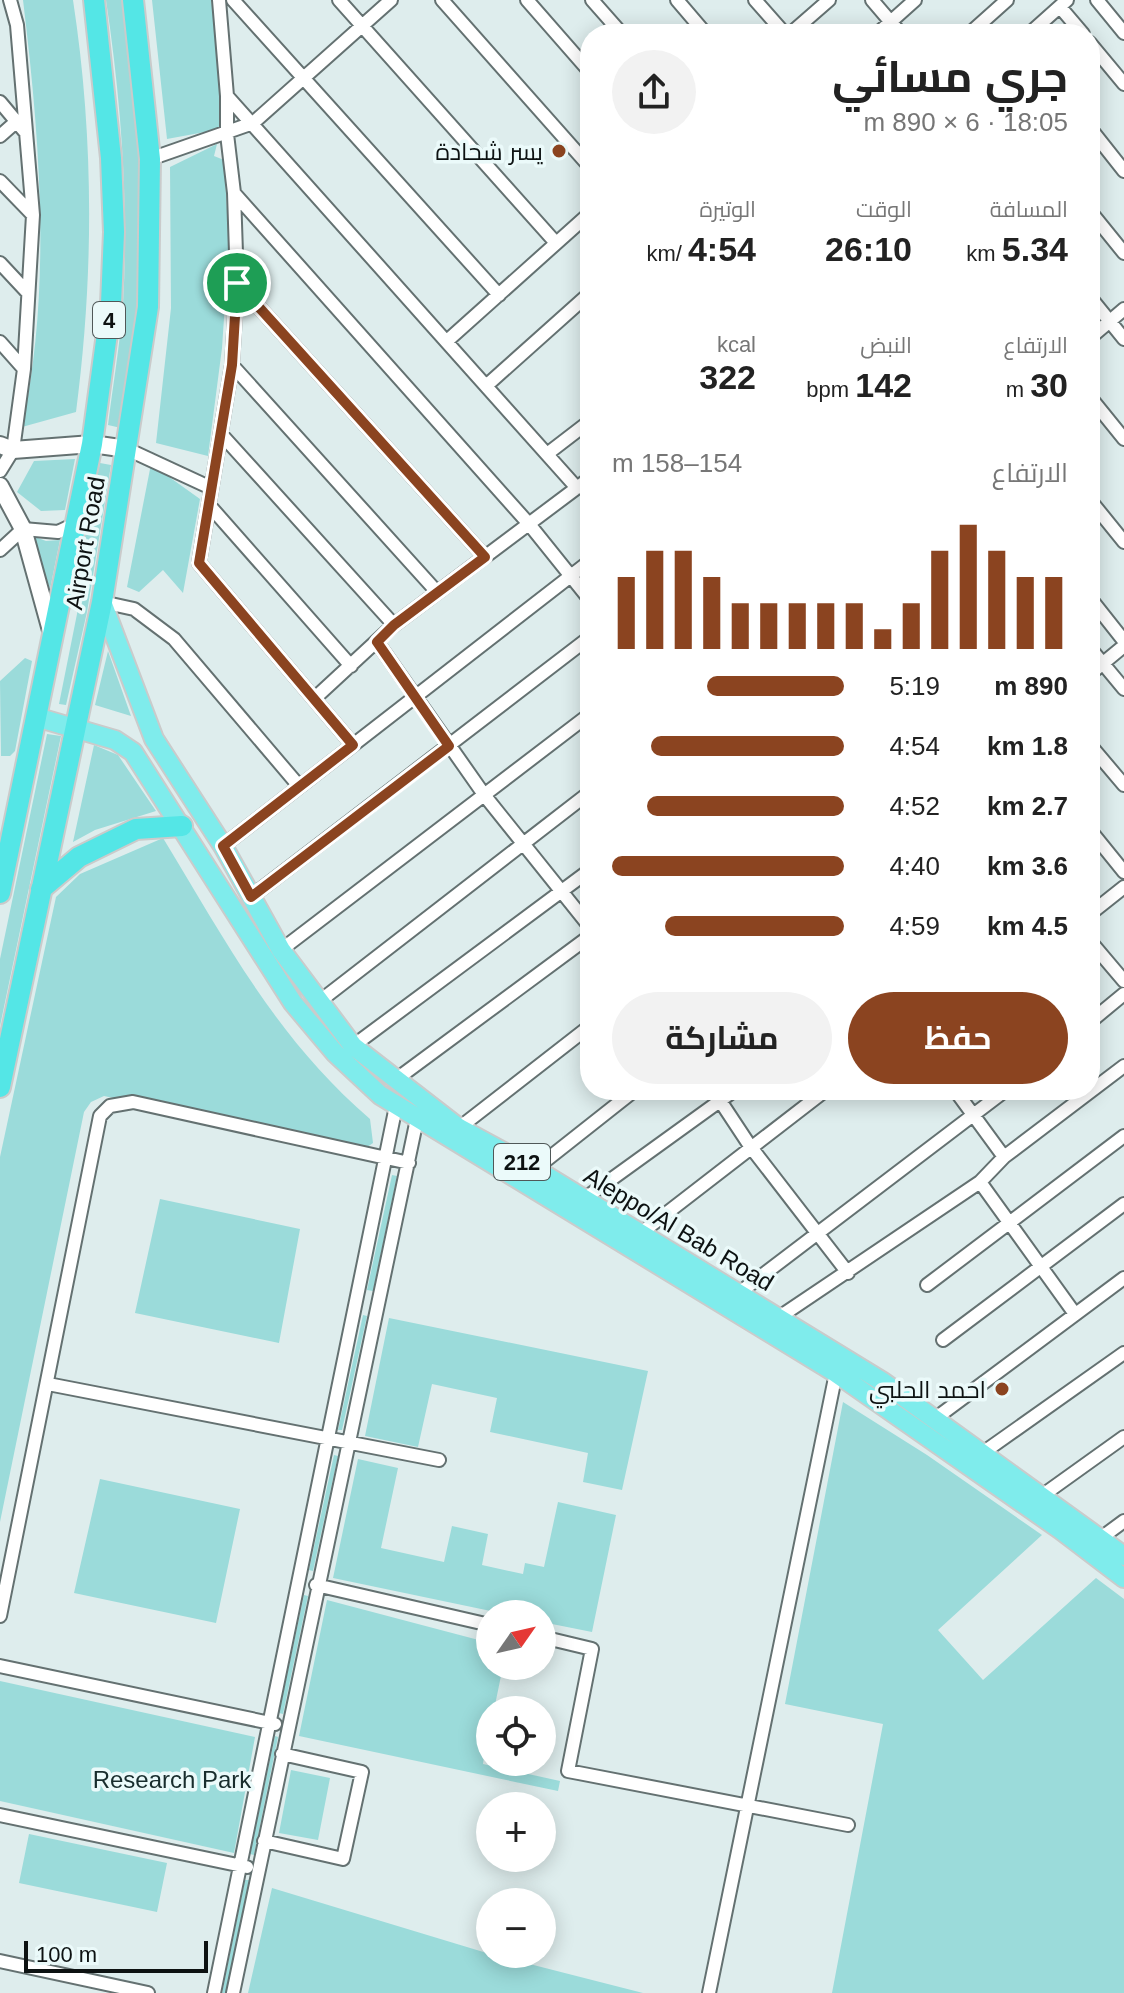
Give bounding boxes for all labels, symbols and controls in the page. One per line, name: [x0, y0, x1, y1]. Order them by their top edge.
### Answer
button: share: [612, 50, 696, 134]
text: جري مسائي: [832, 52, 1068, 101]
text: 18:05 · 6 × 890 m: [863, 107, 1068, 137]
place label: يسر شحادة: [435, 138, 544, 165]
marker: يسر شحادة: [550, 142, 568, 160]
text: الوتيرة: [700, 197, 756, 222]
text: الوقت: [856, 197, 912, 222]
text: المسافة: [990, 197, 1068, 222]
text: 4:54: [688, 230, 756, 268]
text: 26:10: [825, 230, 912, 268]
text: 5.34: [1002, 230, 1068, 268]
text: /km: [646, 241, 688, 266]
text: km: [966, 241, 1002, 266]
pin: [203, 249, 271, 317]
icon: arrive: [215, 261, 259, 305]
road number: 4: [93, 302, 125, 338]
text: kcal: [717, 332, 756, 357]
text: النبض: [860, 333, 912, 358]
text: الارتفاع: [1004, 333, 1068, 358]
text: 322: [699, 358, 756, 396]
text: 142: [855, 366, 912, 404]
text: 30: [1030, 366, 1068, 404]
text: bpm: [806, 377, 855, 402]
text: m: [1006, 377, 1030, 402]
text: 154–158 m: [612, 448, 742, 478]
text: الارتفاع: [992, 458, 1068, 488]
street label: Airport Road: [60, 474, 110, 612]
text: 5:19: [889, 671, 940, 701]
text: 890 m: [994, 671, 1068, 701]
text: 4:54: [889, 731, 940, 761]
text: 1.8 km: [987, 731, 1068, 761]
text: 4:52: [889, 791, 940, 821]
text: 2.7 km: [987, 791, 1068, 821]
text: 4:40: [889, 851, 940, 881]
text: 3.6 km: [987, 851, 1068, 881]
text: 4:59: [889, 911, 940, 941]
text: 4.5 km: [987, 911, 1068, 941]
button: مشاركة: [612, 992, 832, 1084]
button: حفظ: [848, 992, 1068, 1084]
road number: 212: [494, 1144, 550, 1180]
street label: Aleppo/Al Bab Road: [579, 1162, 779, 1296]
place label: احمد الحلبي: [869, 1376, 986, 1409]
marker: احمد الحلبي: [993, 1380, 1011, 1398]
north arrow: [476, 1600, 556, 1680]
map controls: [476, 1600, 556, 1968]
button: locate: [476, 1696, 556, 1776]
park label: Research Park: [93, 1766, 252, 1793]
button: +: [476, 1792, 556, 1872]
button: −: [476, 1888, 556, 1968]
scale bar: [24, 1937, 208, 1973]
text: 100 m: [36, 1942, 97, 1967]

